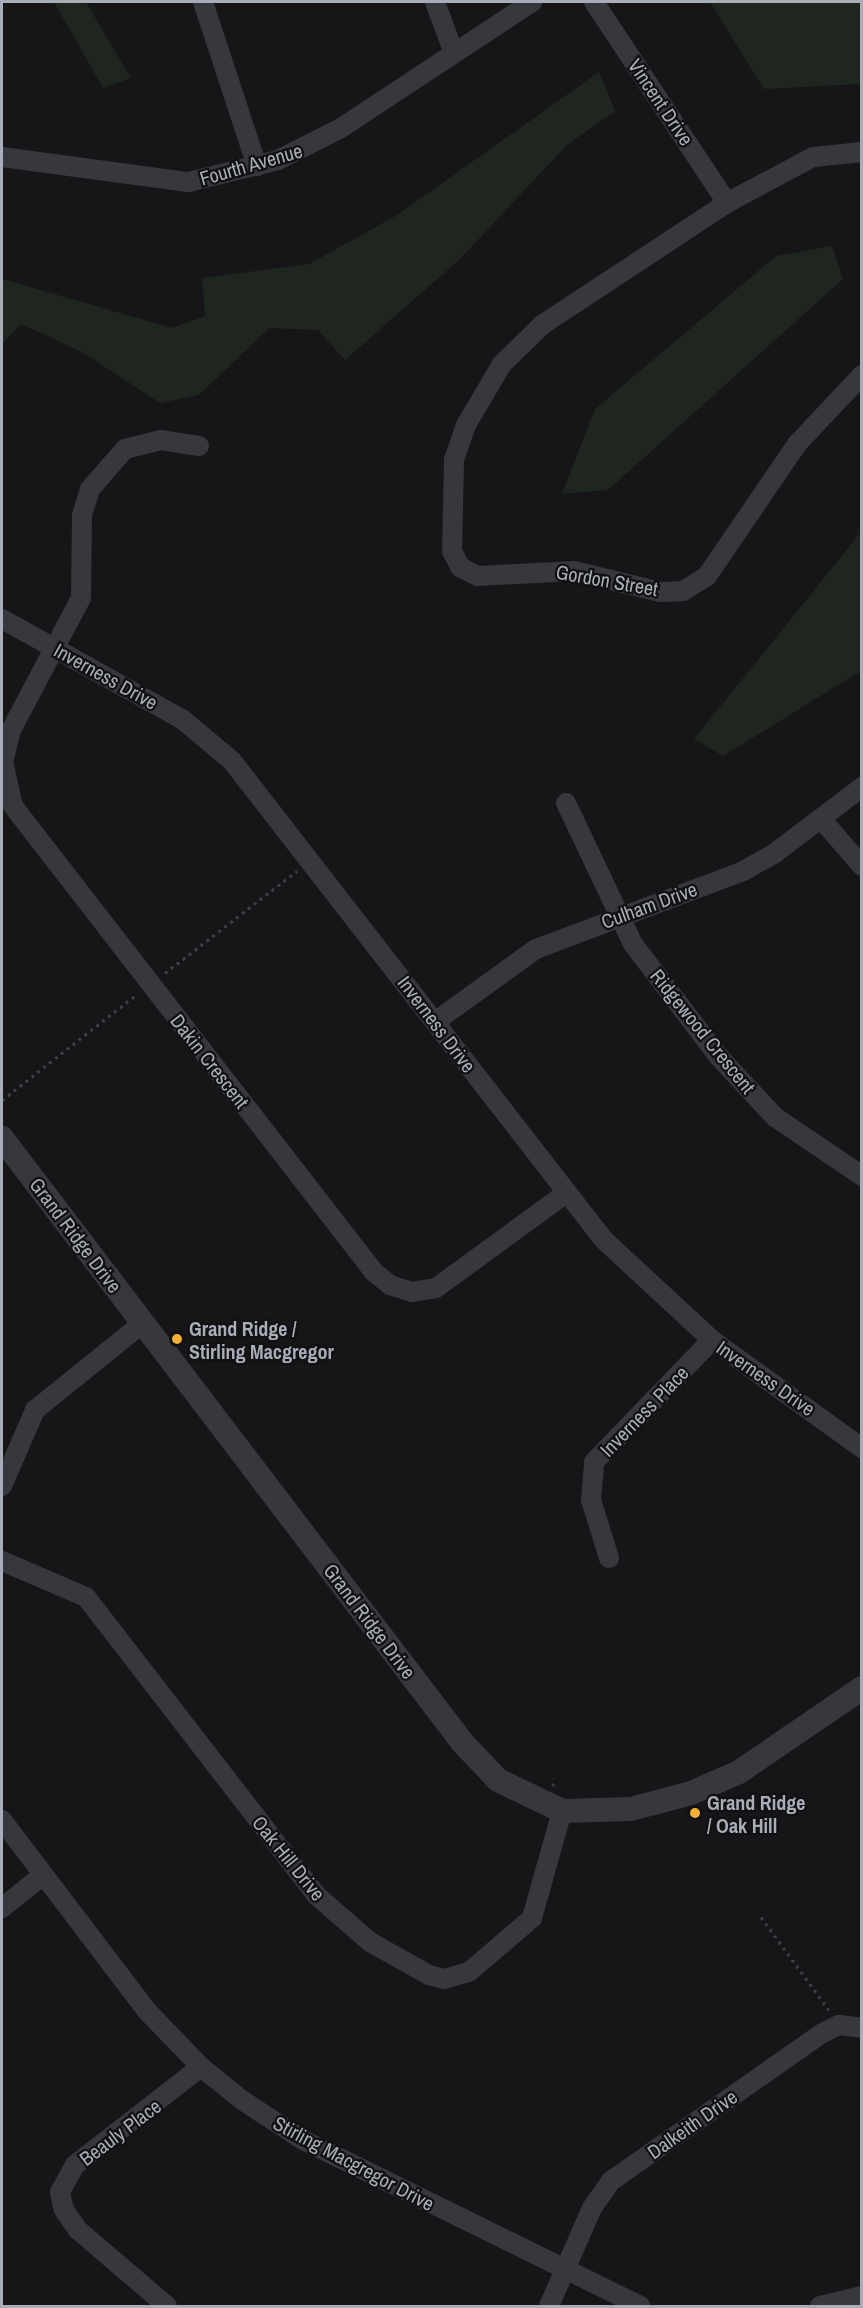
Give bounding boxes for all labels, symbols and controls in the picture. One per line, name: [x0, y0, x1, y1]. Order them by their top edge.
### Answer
street label: Vincent Drive: [623, 54, 699, 150]
street label: Fourth Avenue: [197, 138, 305, 190]
street label: Gordon Street: [554, 559, 660, 601]
street label: Inverness Drive: [50, 638, 162, 714]
street label: Culham Drive: [598, 877, 700, 933]
street label: Ridgewood Crescent: [645, 964, 761, 1098]
street label: Inverness Drive: [393, 971, 481, 1077]
street label: Dakin Crescent: [166, 1009, 254, 1113]
street label: Grand Ridge Drive: [25, 1173, 127, 1297]
place label: Grand Ridge / Stirling Macgregor: [189, 1316, 334, 1363]
marker: Grand Ridge / Stirling Macgregor: [170, 1332, 184, 1346]
street label: Inverness Drive: [712, 1335, 820, 1421]
street label: Inverness Place: [595, 1361, 693, 1461]
street label: Grand Ridge Drive: [319, 1559, 421, 1683]
place label: Grand Ridge / Oak Hill: [707, 1790, 805, 1837]
marker: Grand Ridge / Oak Hill: [688, 1806, 702, 1820]
street label: Oak Hill Drive: [248, 1811, 330, 1905]
street label: Dalkeith Drive: [643, 2084, 741, 2164]
street label: Beauly Place: [75, 2094, 165, 2170]
street label: Stirling Macgregor Drive: [270, 2110, 438, 2216]

